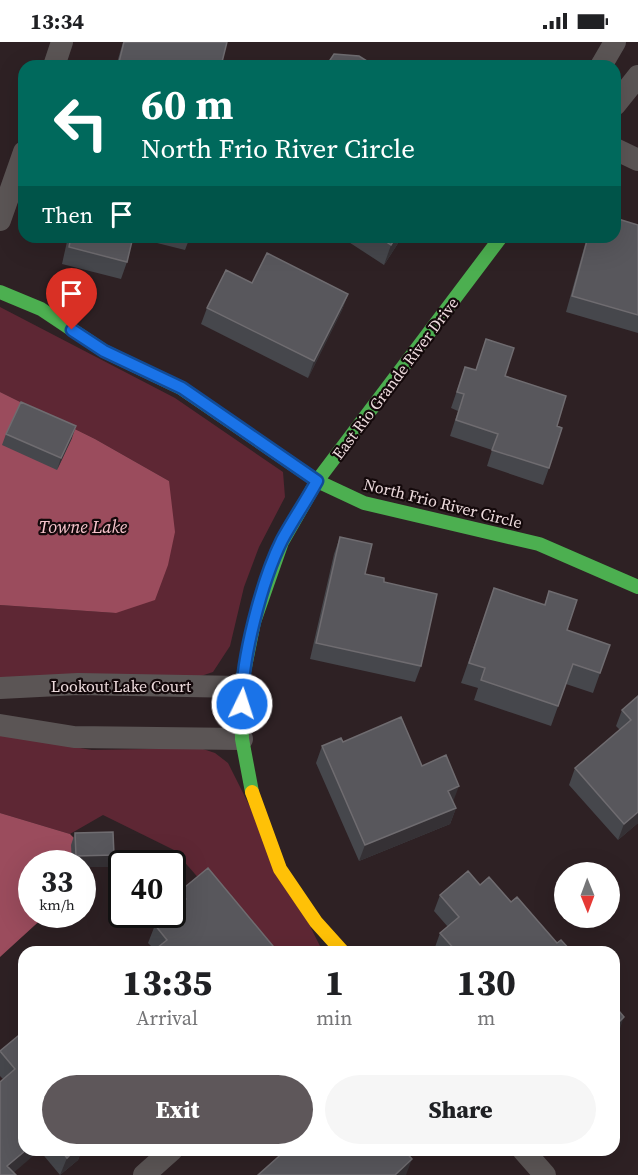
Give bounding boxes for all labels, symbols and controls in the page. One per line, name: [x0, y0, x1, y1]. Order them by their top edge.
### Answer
text: 13:34: [30, 6, 84, 36]
text: 60 m: [141, 75, 234, 133]
icon: left: [42, 84, 120, 162]
text: North Frio River Circle: [141, 130, 415, 167]
icon: arrive: [105, 198, 138, 231]
text: Then: [42, 200, 93, 230]
pin: [46, 268, 97, 330]
icon: arrive: [55, 277, 88, 310]
street label: East Rio Grande River Drive: [327, 293, 463, 463]
street label: North Frio River Circle: [362, 473, 524, 533]
water label: Towne Lake: [39, 514, 128, 539]
position arrow: [210, 672, 274, 736]
street label: Lookout Lake Court: [51, 675, 192, 697]
speed limit sign: 40: [108, 850, 186, 928]
text: 33: [41, 861, 73, 902]
north arrow: [554, 862, 620, 928]
map controls: [554, 862, 620, 928]
text: km/h: [39, 894, 75, 915]
text: 13:35: [122, 958, 212, 1007]
text: 1: [324, 958, 344, 1007]
text: 130: [456, 958, 516, 1007]
text: Arrival: [136, 1004, 198, 1032]
text: min: [316, 1004, 352, 1032]
text: m: [477, 1004, 495, 1032]
button: Exit: [42, 1075, 313, 1144]
button: Share: [325, 1075, 596, 1144]

